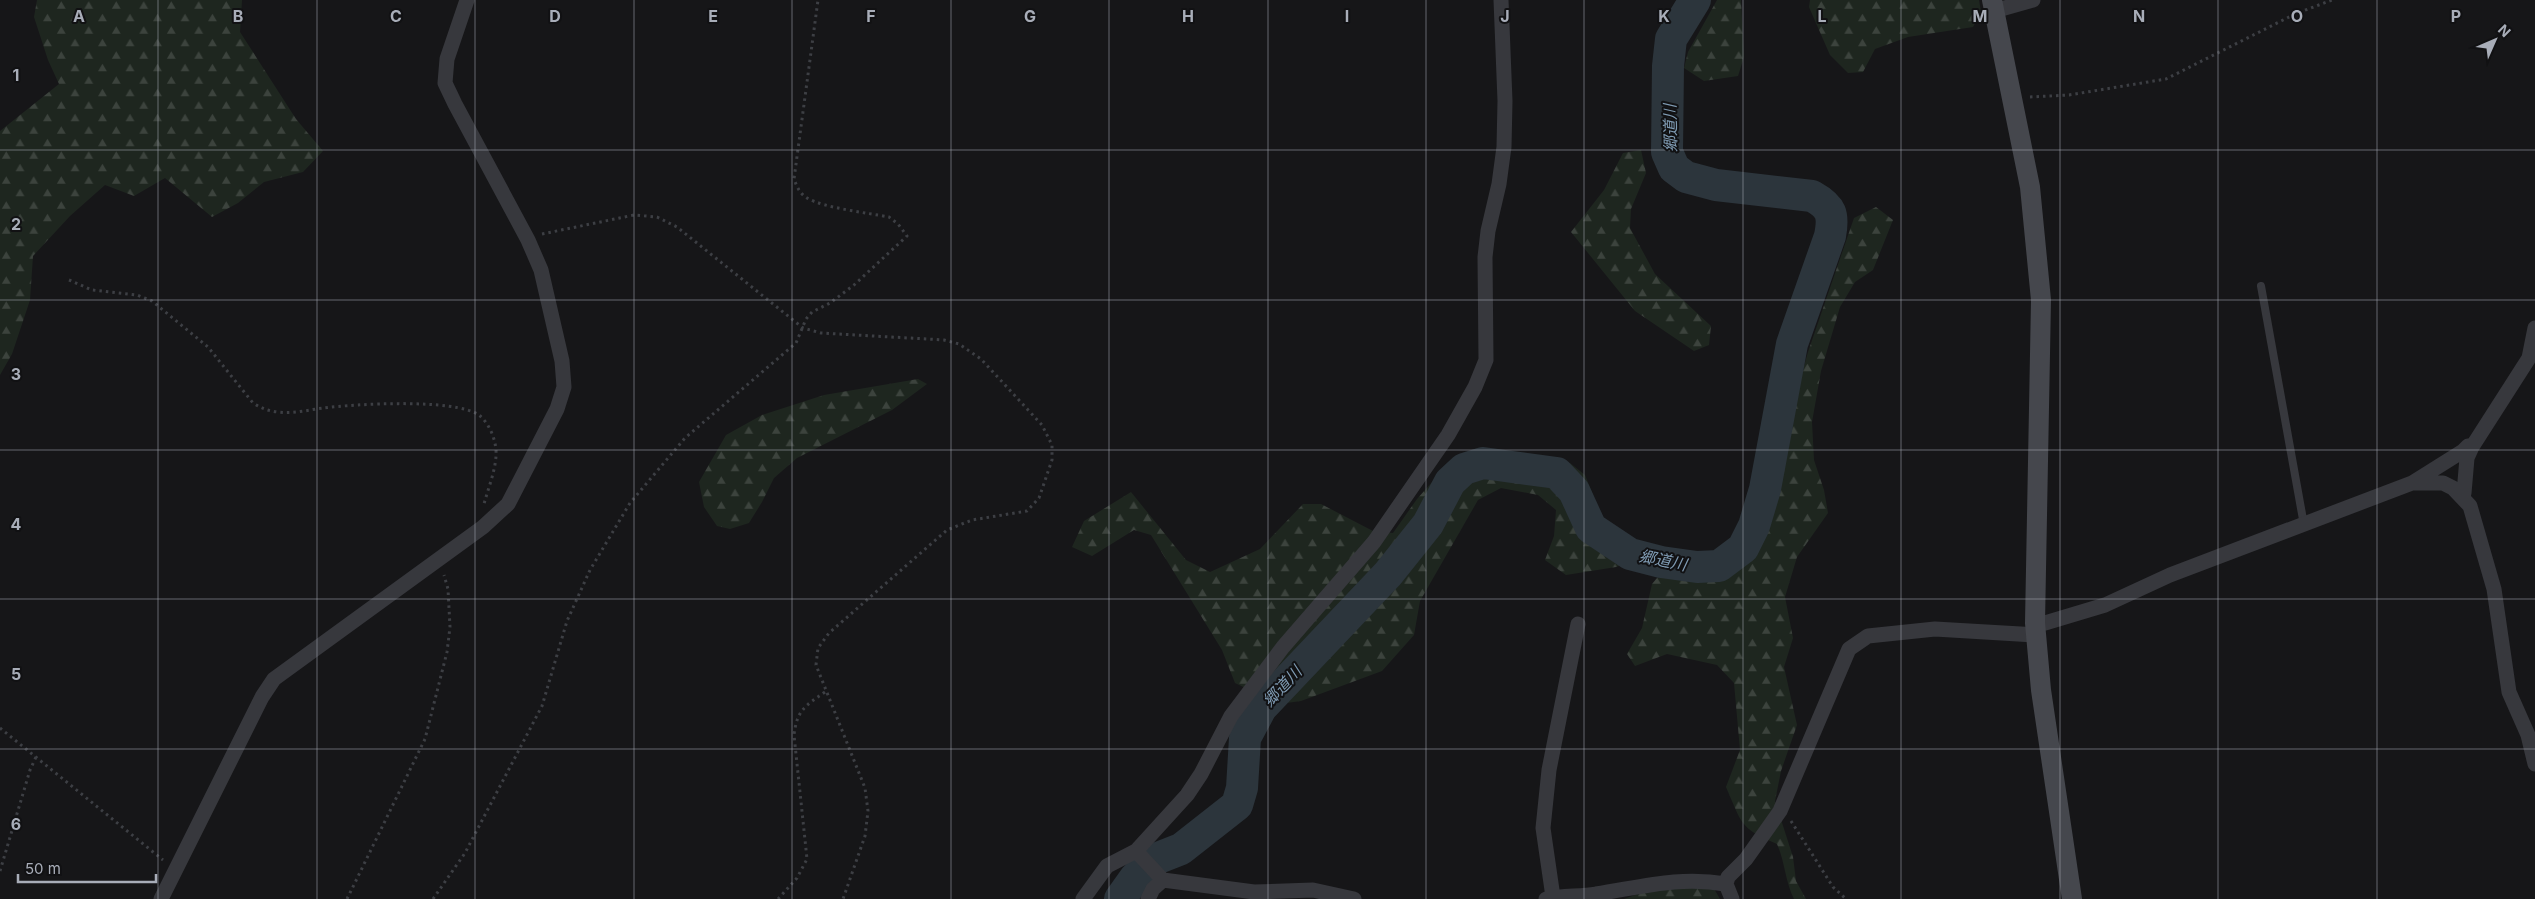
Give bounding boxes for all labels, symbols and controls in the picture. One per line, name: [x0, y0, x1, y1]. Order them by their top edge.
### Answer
text: A: [73, 6, 85, 26]
text: B: [233, 6, 243, 26]
text: C: [390, 6, 402, 26]
text: D: [549, 6, 561, 26]
text: E: [708, 6, 718, 26]
text: F: [866, 6, 876, 26]
text: G: [1024, 6, 1036, 26]
text: H: [1182, 6, 1194, 26]
text: I: [1345, 6, 1349, 26]
text: J: [1500, 6, 1510, 26]
text: K: [1658, 6, 1670, 26]
text: L: [1817, 6, 1827, 26]
text: M: [1973, 6, 1987, 26]
text: N: [2133, 6, 2145, 26]
text: O: [2291, 6, 2303, 26]
text: P: [2451, 6, 2461, 26]
north arrow: [2470, 15, 2520, 65]
text: N: [2495, 21, 2514, 40]
text: 1: [13, 65, 19, 85]
water label: 郷道川: [1660, 102, 1680, 152]
text: 2: [11, 214, 21, 234]
text: 3: [11, 364, 21, 384]
text: 4: [11, 514, 22, 534]
water label: 郷道川: [1638, 546, 1690, 575]
water label: 郷道川: [1258, 660, 1307, 710]
text: 5: [11, 664, 21, 684]
text: 6: [11, 814, 21, 834]
scale bar: [18, 852, 155, 884]
text: 50 m: [25, 859, 61, 878]

